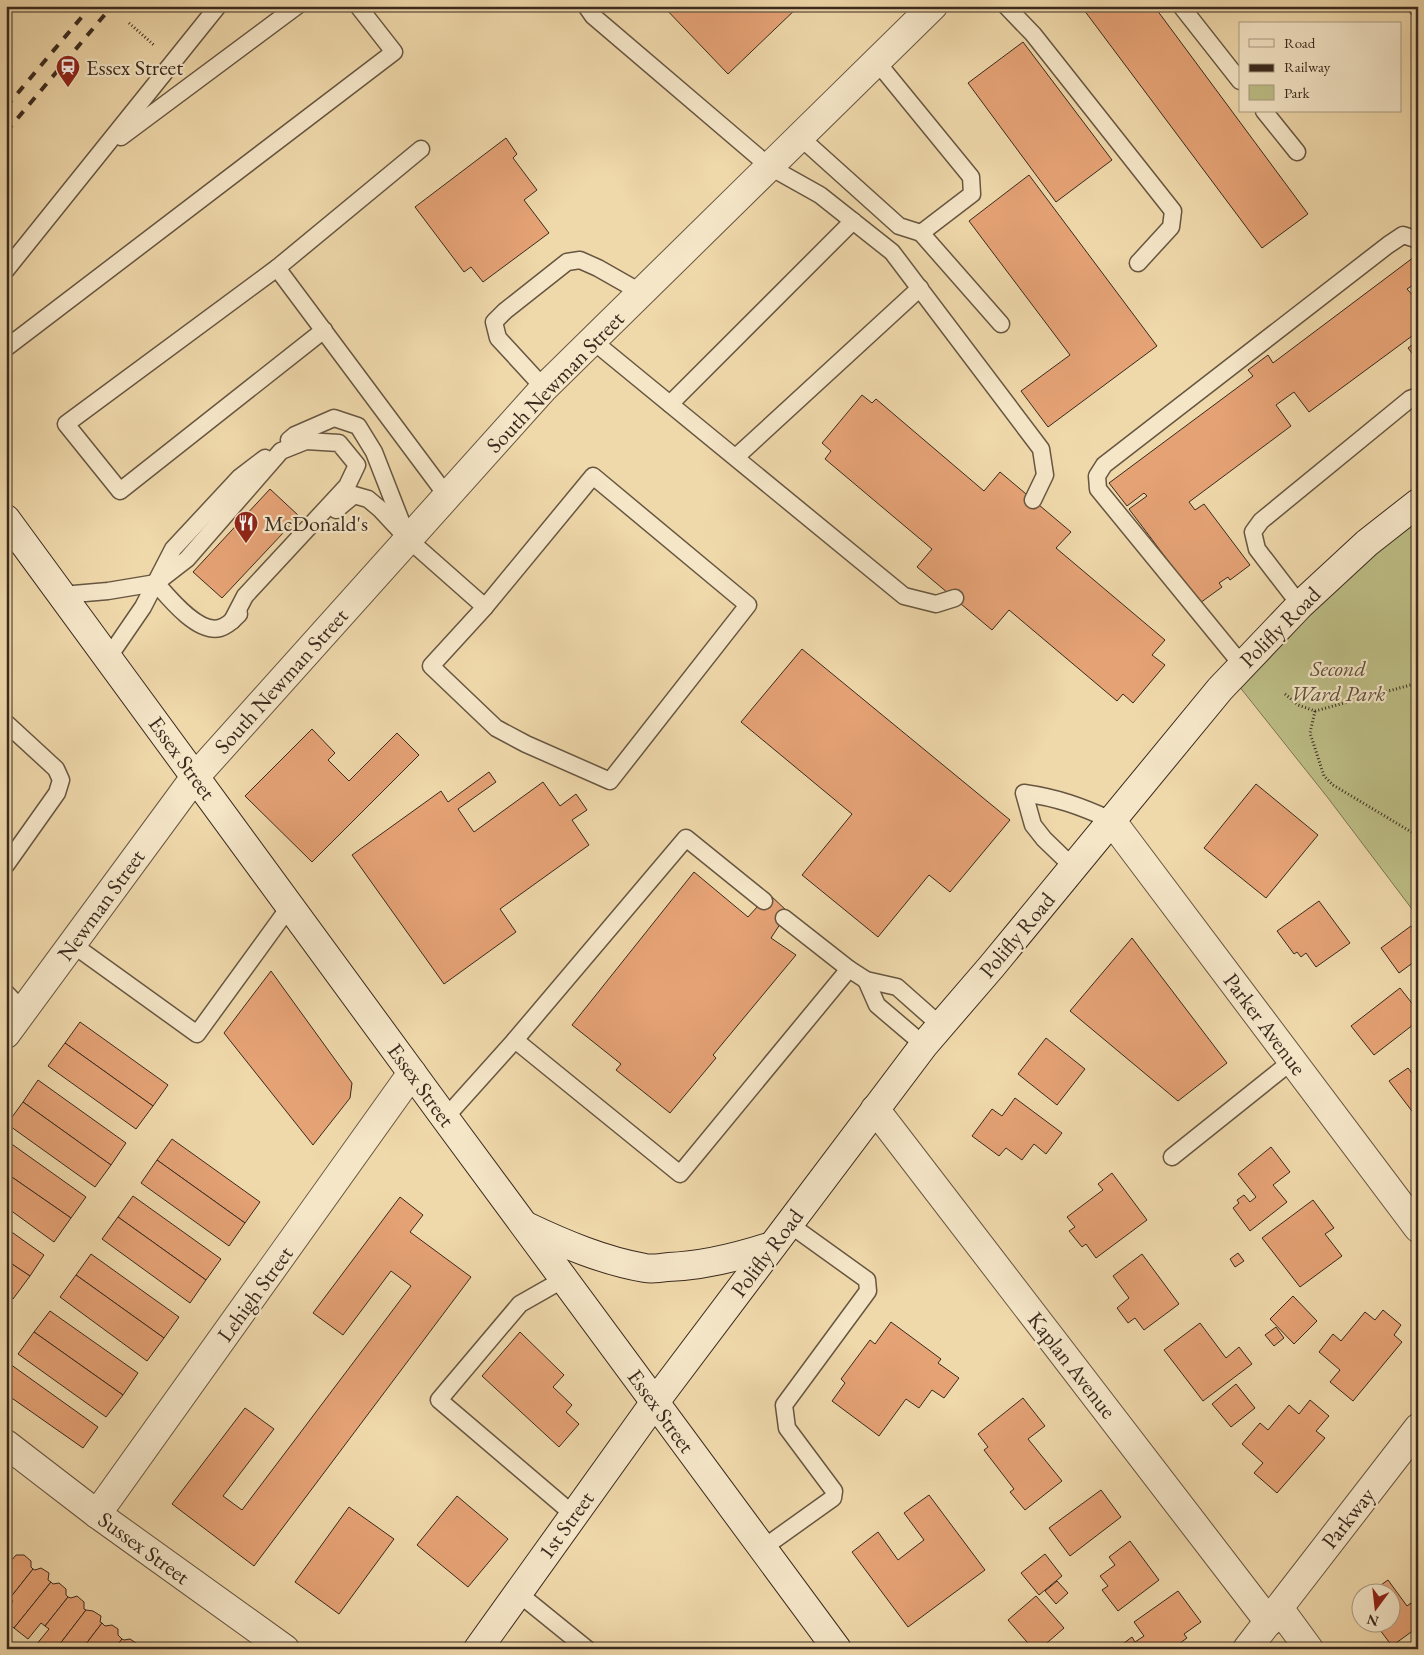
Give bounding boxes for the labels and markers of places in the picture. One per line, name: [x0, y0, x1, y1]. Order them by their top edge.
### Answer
place label: Essex Street: [86, 53, 183, 82]
station icon: Essex Street: [55, 54, 81, 88]
place label: McDonald's: [264, 509, 368, 538]
restaurant icon: McDonald's: [233, 510, 259, 544]

